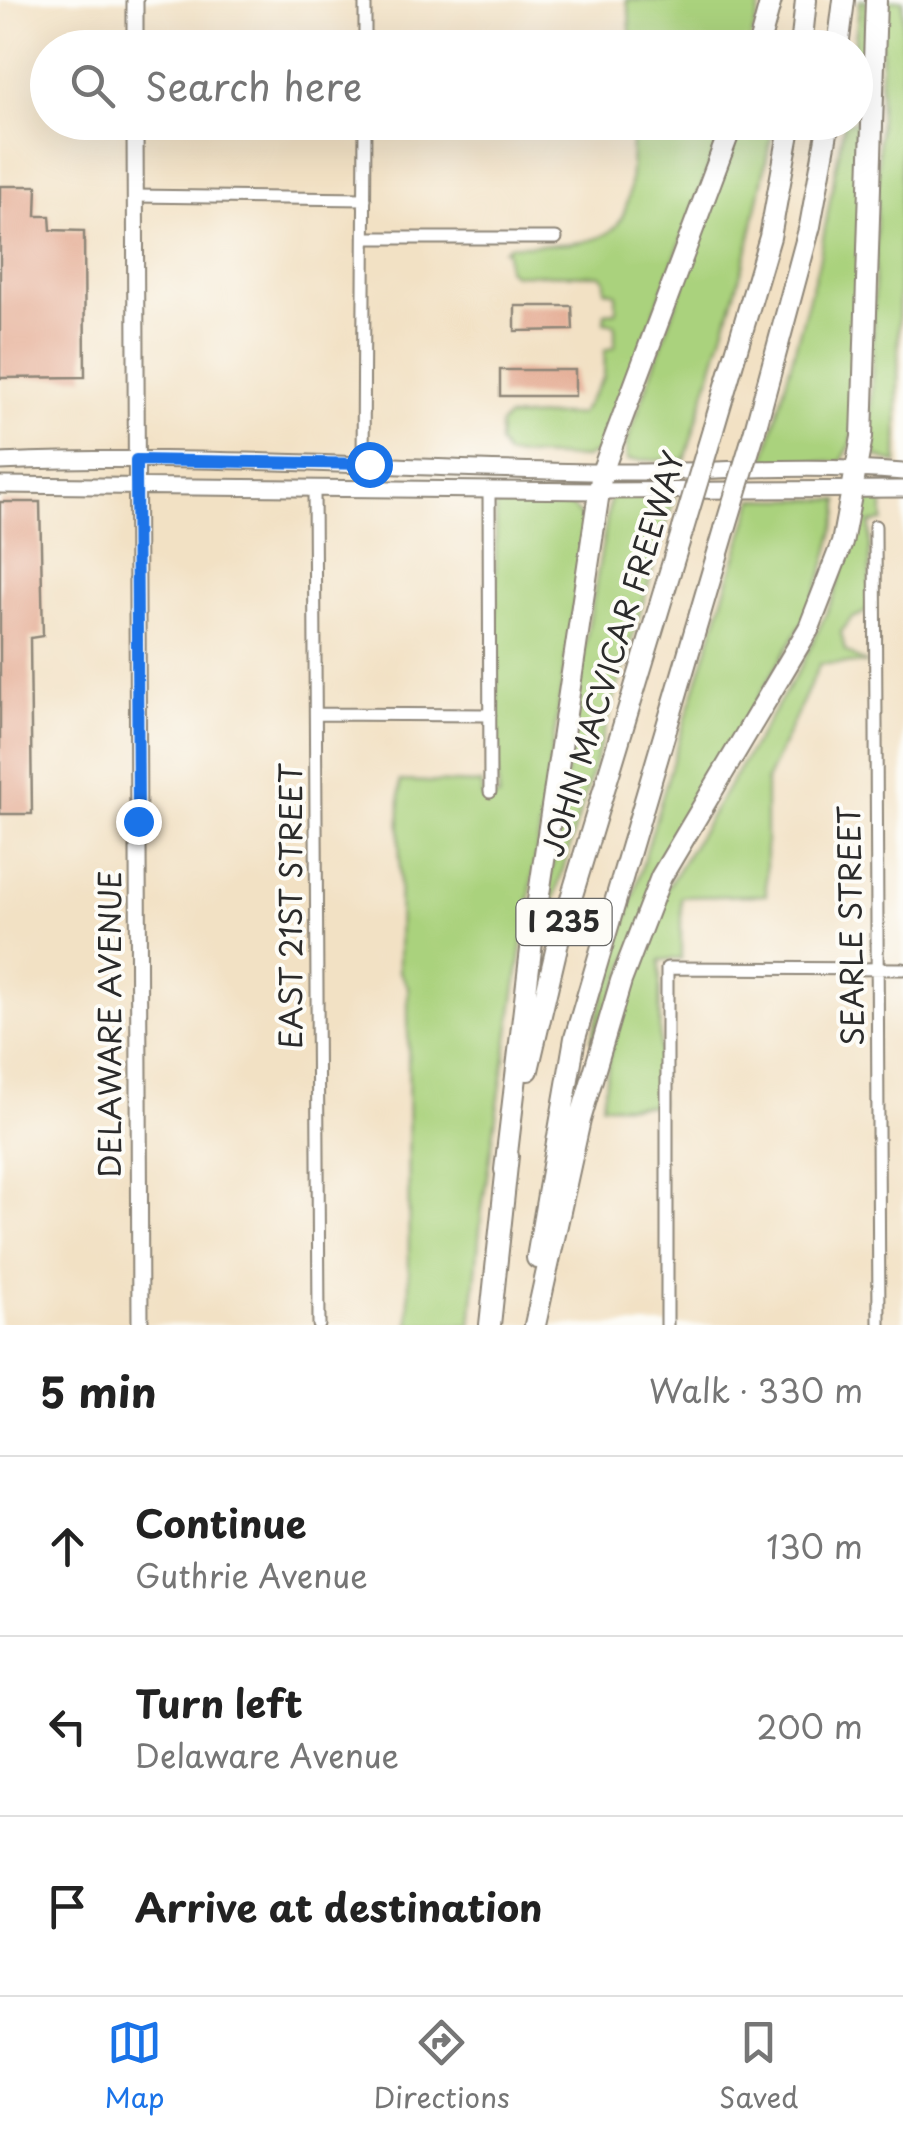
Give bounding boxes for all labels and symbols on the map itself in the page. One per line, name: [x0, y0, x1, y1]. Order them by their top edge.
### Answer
route start: [347, 442, 393, 488]
street label: JOHN MACVICAR FREEWAY: [528, 445, 695, 862]
street label: EAST 21ST STREET: [267, 762, 312, 1049]
route end: [116, 799, 162, 845]
street label: SEARLE STREET: [825, 805, 874, 1047]
street label: DELAWARE AVENUE: [86, 870, 131, 1178]
road number: I 235: [516, 899, 612, 945]

